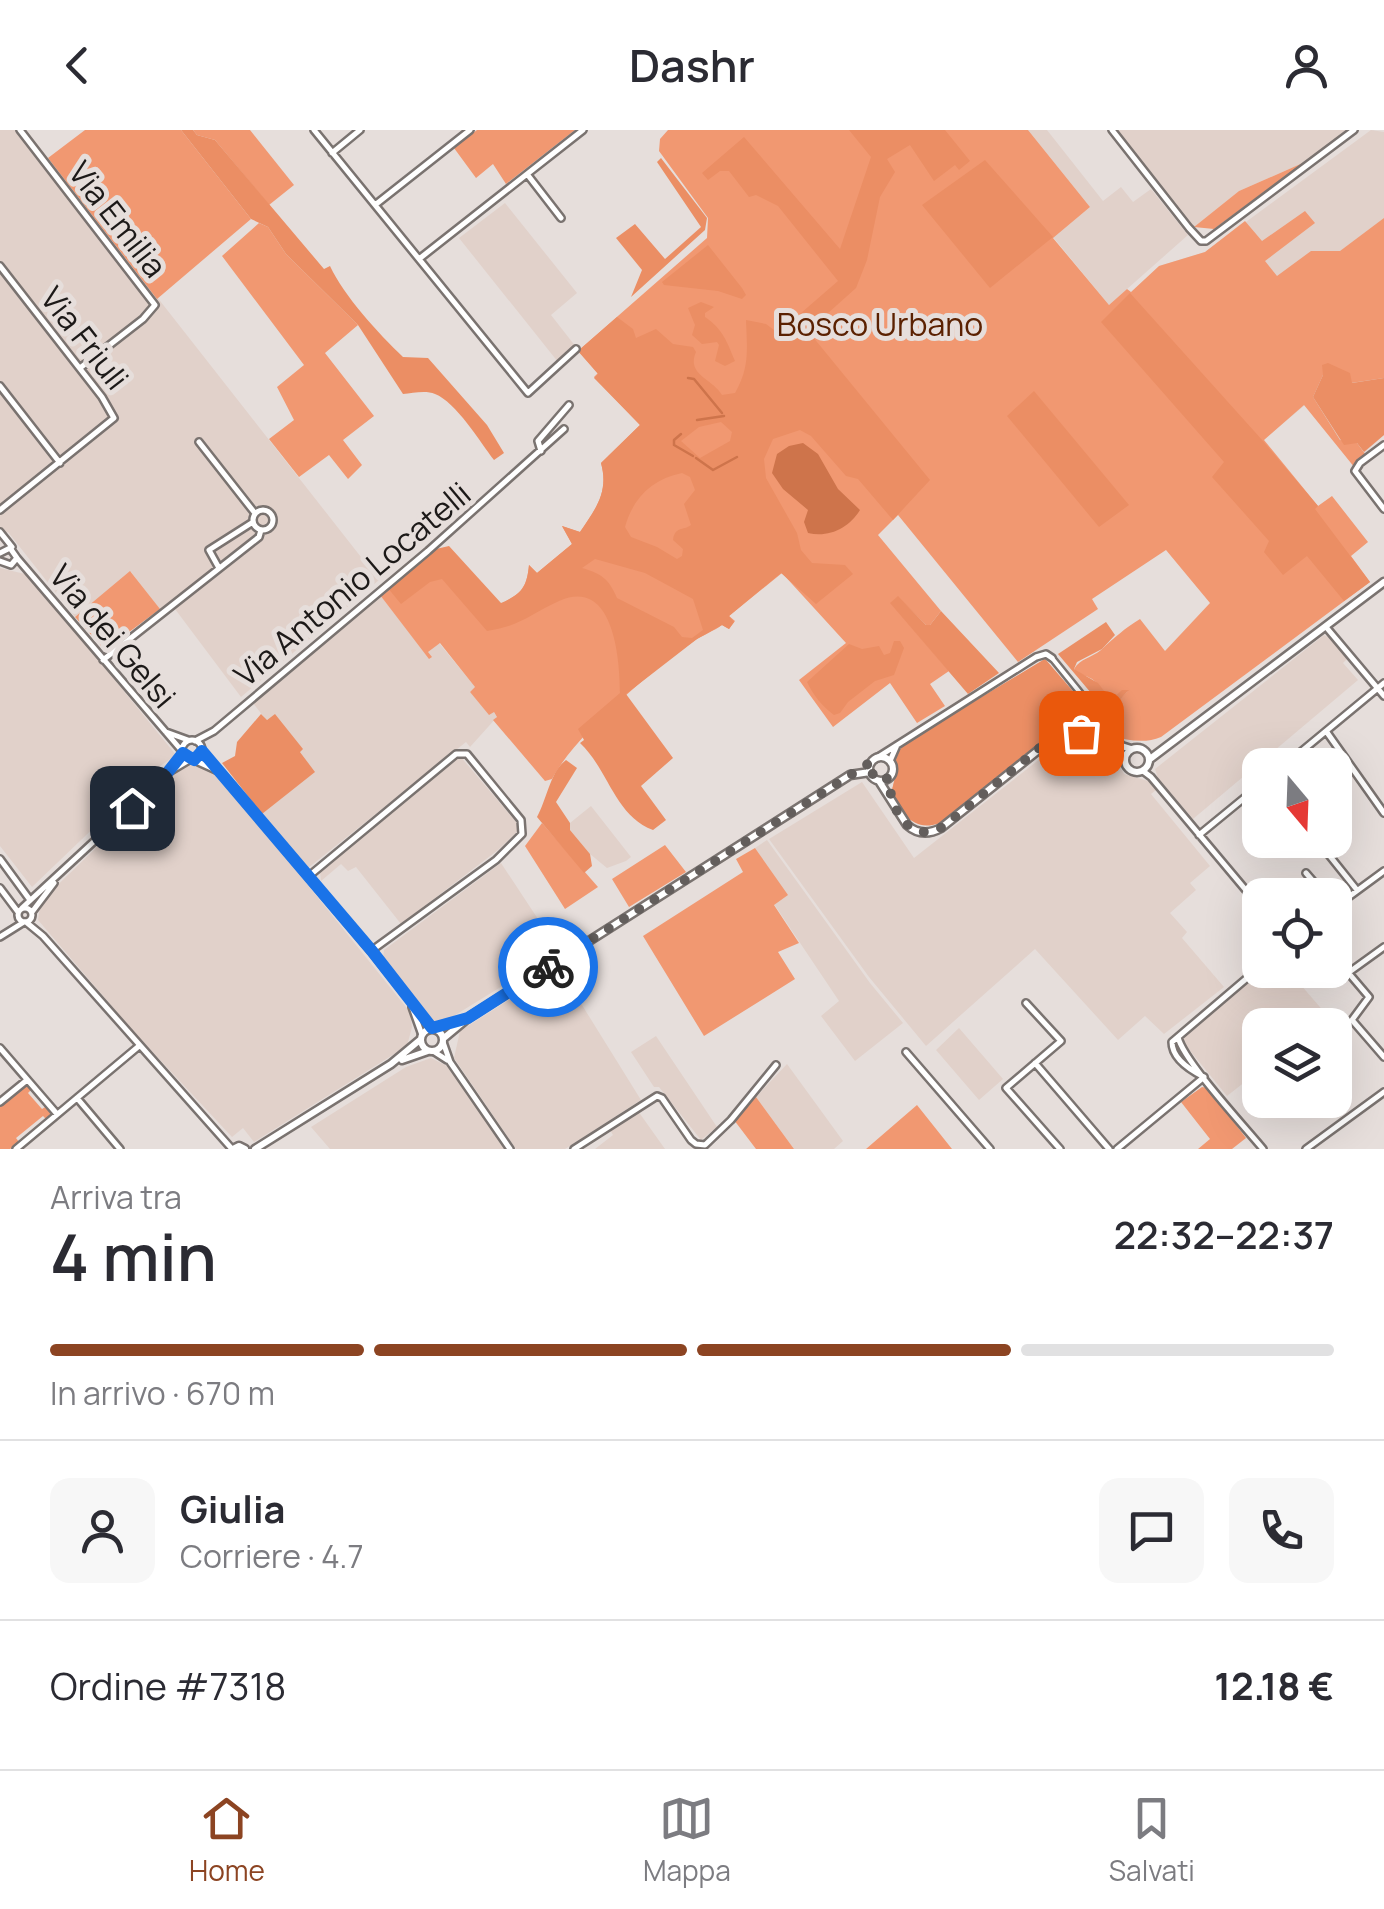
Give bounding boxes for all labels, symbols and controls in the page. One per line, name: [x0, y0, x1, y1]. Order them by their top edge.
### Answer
text: Dashr: [629, 34, 755, 96]
icon: back: [50, 38, 105, 93]
icon: person: [1279, 38, 1334, 93]
street label: Via Emilia: [59, 152, 177, 286]
street label: Via Friuli: [31, 277, 139, 399]
park label: Bosco Urbano: [777, 302, 983, 346]
street label: Via Antonio Locatelli: [224, 472, 480, 696]
street label: Via dei Gelsi: [40, 555, 186, 717]
pin: [1039, 691, 1124, 776]
icon: bag: [1054, 706, 1109, 761]
north arrow: [1242, 748, 1352, 858]
map controls: [1242, 748, 1352, 1118]
pin: [90, 766, 175, 851]
icon: home: [105, 781, 160, 836]
button: locate: [1242, 878, 1352, 988]
courier: [498, 917, 598, 1017]
icon: bike: [521, 940, 576, 995]
button: layers: [1242, 1008, 1352, 1118]
text: Arriva tra: [50, 1175, 182, 1219]
text: 22:32–22:37: [1114, 1208, 1334, 1260]
text: 4 min: [50, 1212, 217, 1301]
text: In arrivo · 670 m: [50, 1371, 275, 1415]
button: person: [50, 1478, 155, 1583]
button: chat: [1099, 1478, 1204, 1583]
button: phone: [1229, 1478, 1334, 1583]
text: Giulia: [180, 1482, 285, 1534]
text: Corriere · 4.7: [180, 1534, 363, 1578]
text: Ordine #7318: [50, 1659, 286, 1711]
text: 12.18 €: [1214, 1659, 1334, 1711]
tab: Home: [189, 1791, 265, 1889]
tab: Mappa: [643, 1791, 731, 1889]
tab: Salvati: [1109, 1791, 1195, 1889]

